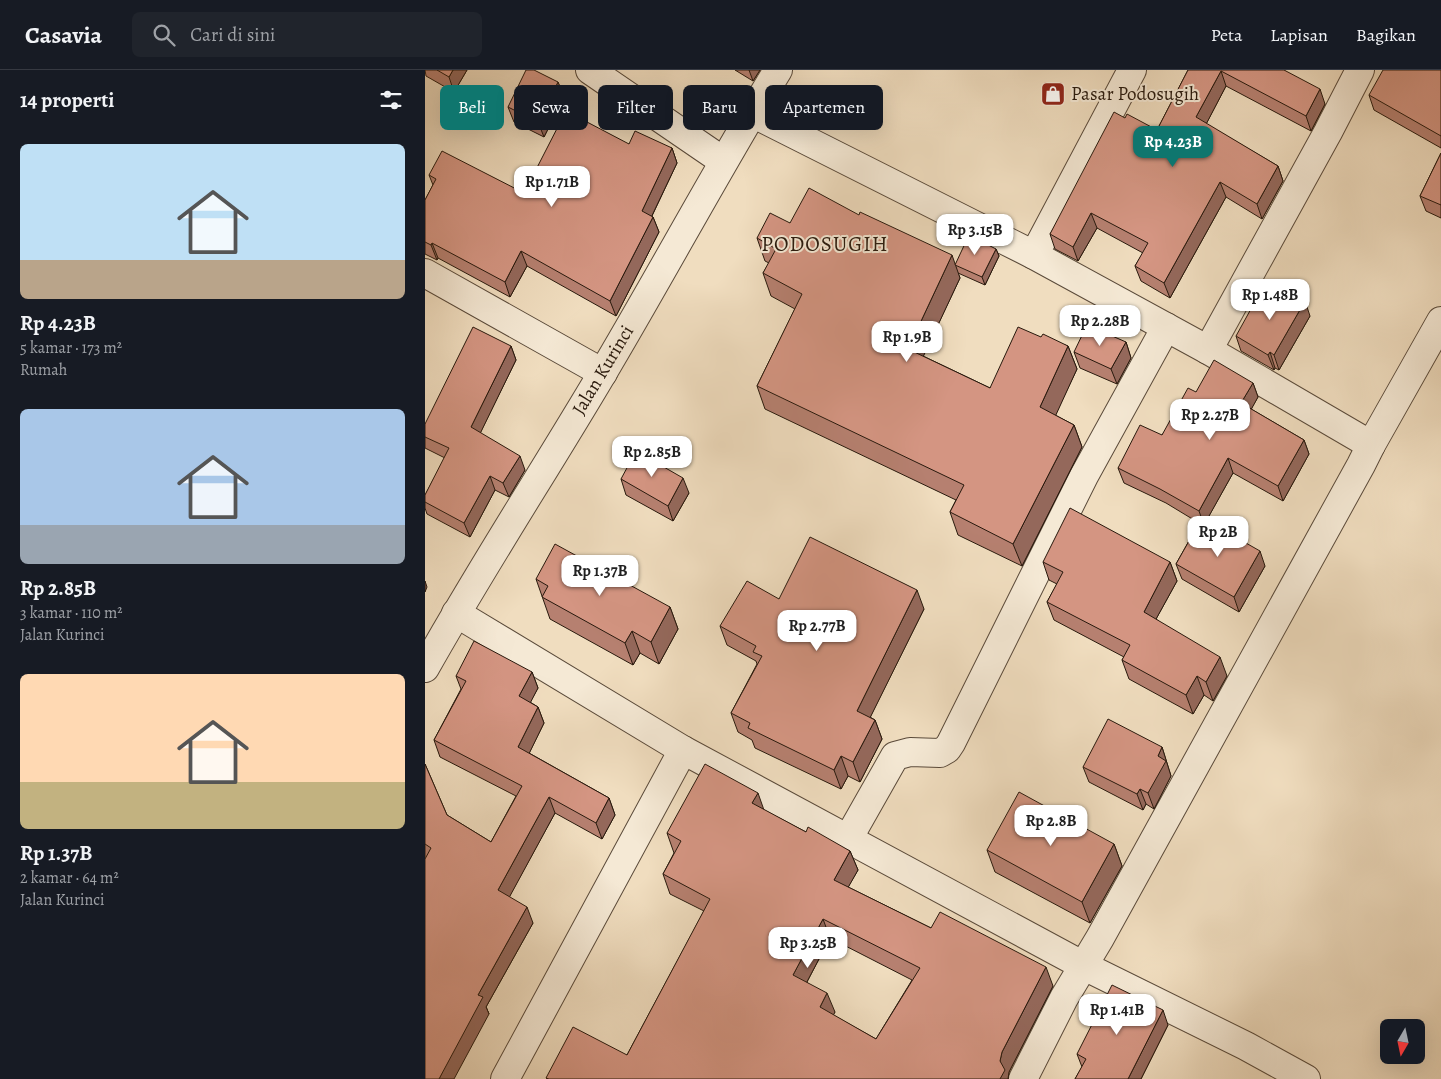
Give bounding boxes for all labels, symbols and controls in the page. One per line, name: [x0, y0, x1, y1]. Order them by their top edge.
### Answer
search box: [132, 12, 482, 57]
text: Casavia: [25, 19, 102, 51]
icon: search: [150, 21, 178, 49]
text: Cari di sini: [190, 22, 275, 48]
text: Peta: [1211, 23, 1242, 47]
text: Lapisan: [1270, 23, 1328, 47]
text: Bagikan: [1356, 23, 1416, 47]
shop icon: Pasar Podosugih: [1040, 81, 1066, 107]
place label: Pasar Podosugih: [1071, 81, 1199, 107]
chip: Beli: [440, 85, 504, 130]
chip: Sewa: [514, 85, 588, 130]
chip: Filter: [598, 85, 673, 130]
chip: Baru: [683, 85, 755, 130]
chip: Apartemen: [765, 85, 883, 130]
text: 14 properti: [20, 86, 114, 114]
icon: filters: [377, 86, 405, 114]
pin: Rp 4.23B: [1121, 126, 1225, 168]
text: Rp 4.23B: [1144, 131, 1202, 153]
pin: Rp 1.71B: [500, 166, 604, 208]
text: Rp 1.71B: [525, 171, 579, 193]
icon: home: [168, 177, 258, 267]
pin: Rp 3.15B: [923, 214, 1027, 256]
text: Rp 3.15B: [947, 219, 1003, 241]
district label: PODOSUGIH: [761, 230, 889, 258]
pin: Rp 1.48B: [1218, 278, 1322, 321]
text: Rp 1.48B: [1242, 284, 1298, 306]
pin: Rp 2.28B: [1048, 304, 1152, 347]
text: Rp 4.23B: [20, 309, 96, 337]
text: Rp 2.28B: [1071, 310, 1129, 332]
street label: Jalan Kurinci: [566, 320, 640, 420]
pin: Rp 1.9B: [861, 320, 953, 363]
text: Rp 1.9B: [883, 326, 931, 348]
text: 5 kamar · 173 m²: [20, 337, 122, 359]
text: Rumah: [20, 359, 67, 381]
pin: Rp 2.27B: [1158, 398, 1262, 441]
text: Rp 2.27B: [1181, 404, 1239, 426]
pin: Rp 2.85B: [600, 436, 704, 478]
text: Rp 2.85B: [623, 441, 681, 463]
icon: home: [168, 442, 258, 532]
pin: Rp 2B: [1183, 516, 1253, 558]
text: Rp 2B: [1198, 521, 1238, 543]
pin: Rp 1.37B: [548, 554, 652, 597]
text: Rp 1.37B: [572, 560, 628, 582]
text: Rp 2.85B: [20, 574, 96, 602]
text: 3 kamar · 110 m²: [20, 602, 123, 624]
pin: Rp 2.77B: [765, 610, 869, 652]
text: Rp 2.77B: [788, 615, 846, 637]
text: Jalan Kurinci: [20, 624, 105, 646]
icon: home: [168, 707, 258, 797]
pin: Rp 2.8B: [1005, 804, 1097, 847]
text: Rp 2.8B: [1025, 810, 1077, 832]
text: Rp 1.37B: [20, 839, 92, 867]
text: 2 kamar · 64 m²: [20, 867, 119, 889]
text: Jalan Kurinci: [20, 889, 105, 911]
pin: Rp 3.25B: [756, 926, 860, 969]
text: Rp 3.25B: [779, 932, 837, 954]
pin: Rp 1.41B: [1065, 994, 1169, 1036]
text: Rp 1.41B: [1090, 999, 1144, 1021]
north arrow: [1380, 1019, 1425, 1064]
map controls: [1380, 1019, 1425, 1064]

